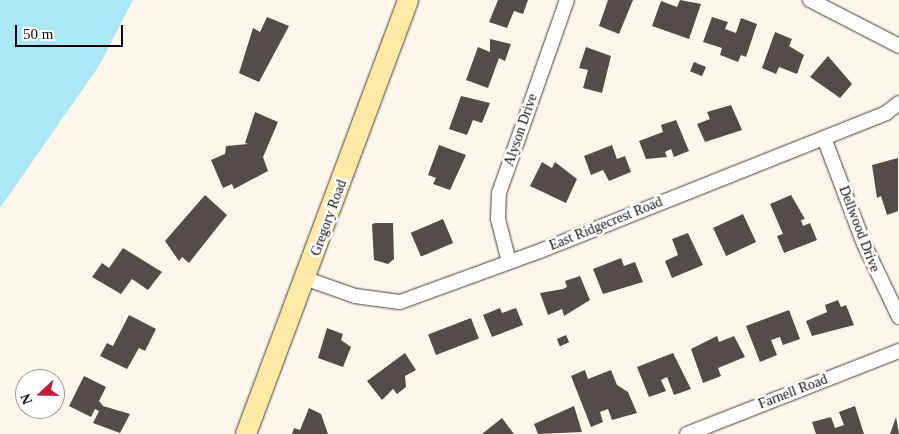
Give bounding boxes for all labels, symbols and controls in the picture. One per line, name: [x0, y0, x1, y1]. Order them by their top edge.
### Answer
scale bar: [18, 15, 125, 47]
text: 50 m: [23, 26, 53, 42]
street label: Alyson Drive: [501, 91, 541, 169]
street label: Gregory Road: [307, 178, 351, 258]
street label: Dellwood Drive: [835, 184, 883, 274]
street label: East Ridgecrest Road: [547, 194, 665, 254]
north arrow: [15, 369, 65, 419]
street label: Farnell Road: [756, 371, 830, 413]
text: N: [18, 392, 35, 407]

